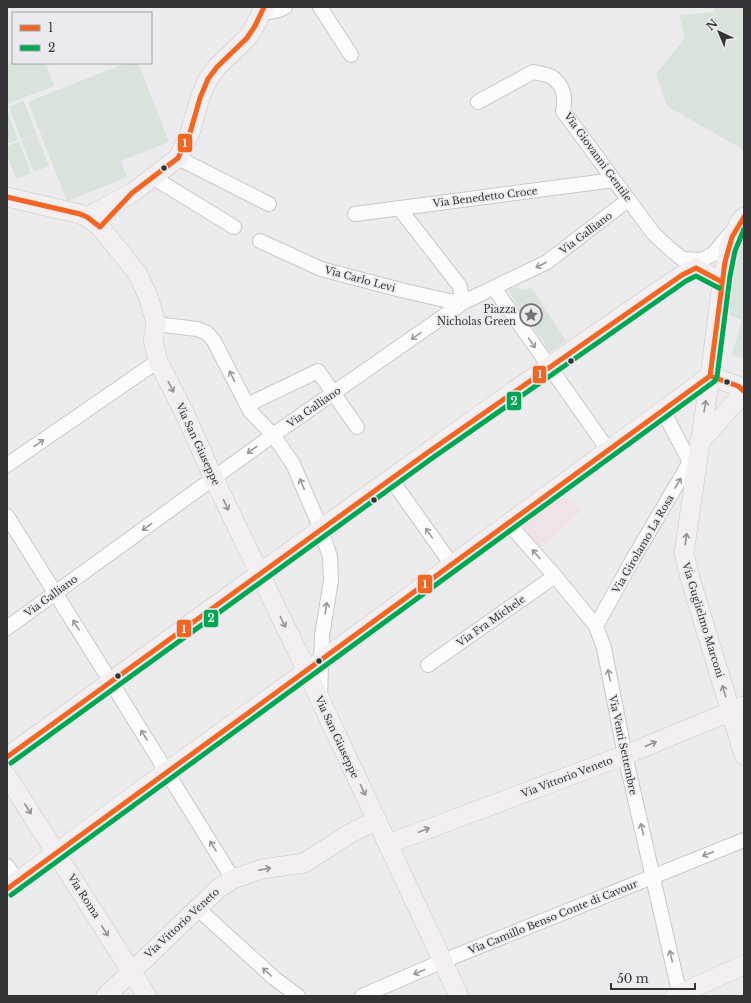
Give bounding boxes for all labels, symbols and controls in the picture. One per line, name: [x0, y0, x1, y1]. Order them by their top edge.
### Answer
legend: [12, 12, 152, 64]
north arrow: [699, 12, 739, 52]
text: N: [703, 16, 721, 33]
text: 1: [48, 20, 53, 35]
text: 2: [48, 40, 55, 55]
street label: Via Giovanni Gentile: [561, 109, 635, 204]
line badge: 1: [177, 133, 193, 153]
text: 1: [183, 136, 188, 150]
unlabelled marker: [159, 163, 169, 173]
street label: Via Benedetto Croce: [431, 184, 538, 210]
street label: Via Galliano: [556, 209, 615, 258]
one-way arrow: [535, 262, 547, 269]
street label: Via Carlo Levi: [322, 263, 397, 295]
place icon: Piazza Nicholas Green: [518, 302, 544, 328]
place label: Piazza Nicholas Green: [437, 303, 516, 328]
one-way arrow: [411, 332, 422, 340]
one-way arrow: [528, 337, 536, 348]
unlabelled marker: [566, 356, 576, 366]
line badge: 1: [532, 365, 547, 384]
text: 1: [538, 367, 543, 381]
one-way arrow: [228, 370, 235, 382]
unlabelled marker: [722, 377, 732, 387]
one-way arrow: [168, 381, 175, 393]
street label: Via Galliano: [284, 383, 344, 431]
line badge: 2: [506, 391, 522, 411]
text: 2: [510, 394, 518, 408]
street label: Via San Giuseppe: [173, 400, 223, 488]
one-way arrow: [701, 400, 709, 413]
one-way arrow: [33, 439, 44, 447]
one-way arrow: [247, 446, 258, 454]
one-way arrow: [298, 478, 305, 490]
one-way arrow: [674, 478, 682, 489]
street label: Via Girolamo La Rosa: [609, 492, 677, 596]
unlabelled marker: [369, 495, 379, 505]
one-way arrow: [223, 499, 230, 511]
one-way arrow: [142, 523, 153, 531]
one-way arrow: [425, 528, 433, 539]
one-way arrow: [682, 533, 689, 546]
one-way arrow: [531, 549, 540, 560]
street label: Via Guglielmo Marconi: [679, 560, 727, 680]
street label: Via Galliano: [21, 572, 81, 620]
line badge: 1: [417, 574, 433, 594]
text: 1: [423, 577, 428, 591]
street label: Via Fra Michele: [454, 592, 528, 650]
one-way arrow: [322, 602, 330, 615]
line badge: 2: [203, 609, 219, 628]
text: 2: [207, 611, 215, 625]
one-way arrow: [279, 616, 287, 628]
one-way arrow: [71, 619, 79, 631]
line badge: 1: [176, 619, 192, 638]
text: 1: [182, 622, 187, 636]
unlabelled marker: [314, 656, 324, 666]
one-way arrow: [605, 669, 613, 682]
unlabelled marker: [113, 671, 123, 681]
one-way arrow: [720, 684, 727, 697]
street label: Via San Giuseppe: [312, 693, 362, 781]
street label: Via Venti Settembre: [606, 693, 640, 796]
one-way arrow: [140, 729, 148, 741]
one-way arrow: [644, 740, 656, 747]
street label: Via Vittorio Veneto: [518, 753, 615, 801]
one-way arrow: [360, 784, 367, 796]
one-way arrow: [24, 803, 32, 814]
one-way arrow: [637, 823, 645, 836]
one-way arrow: [418, 826, 430, 834]
one-way arrow: [208, 840, 216, 852]
one-way arrow: [702, 851, 714, 859]
one-way arrow: [258, 865, 271, 873]
street label: Via Roma: [64, 871, 103, 921]
street label: Via Camillo Benso Conte di Cavour: [466, 877, 640, 957]
street label: Via Vittorio Veneto: [141, 885, 222, 962]
one-way arrow: [102, 925, 110, 937]
one-way arrow: [666, 950, 674, 963]
scale bar: [611, 965, 695, 991]
one-way arrow: [262, 967, 272, 976]
one-way arrow: [413, 968, 425, 976]
text: 50 m: [617, 971, 649, 986]

